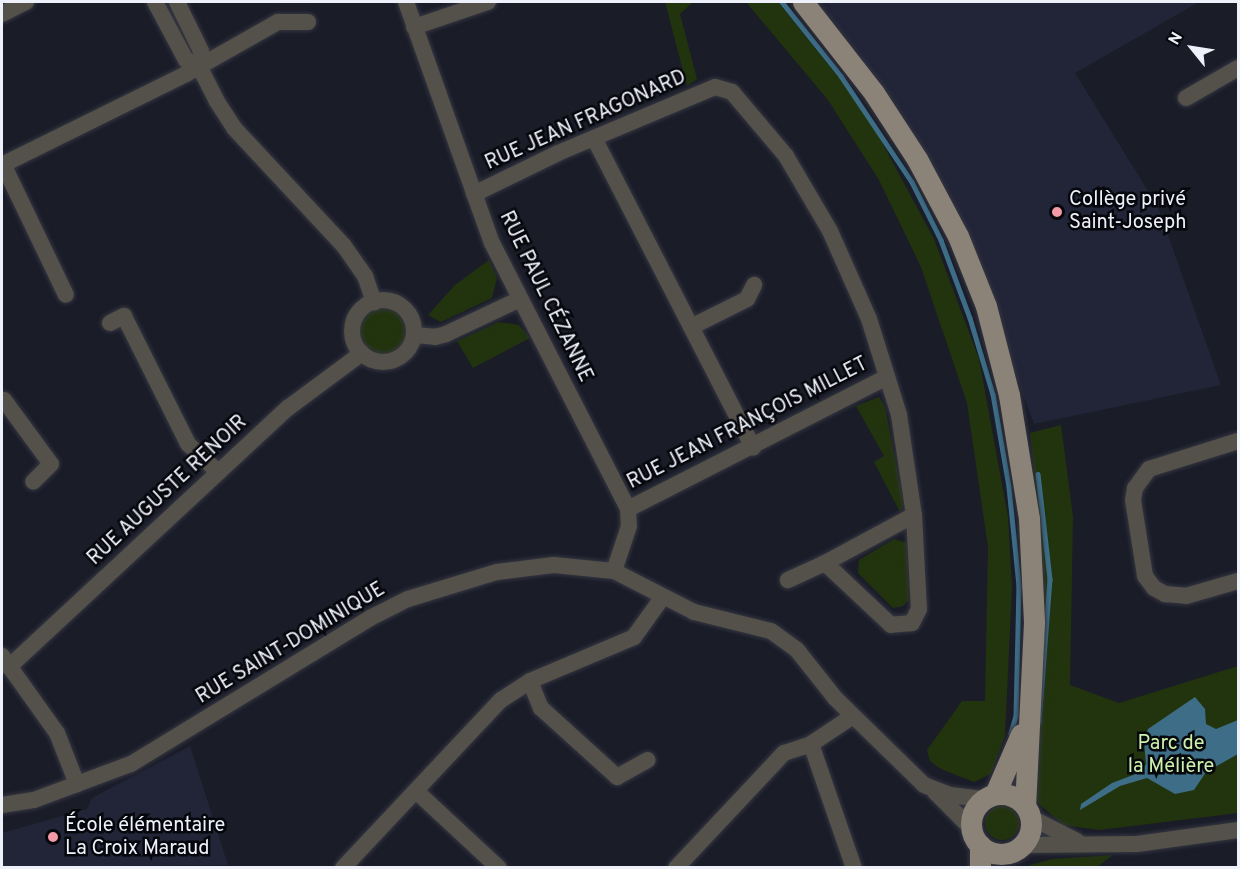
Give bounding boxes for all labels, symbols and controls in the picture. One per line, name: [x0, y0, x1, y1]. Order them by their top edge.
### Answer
north arrow: [1162, 18, 1222, 78]
text: N: [1165, 29, 1188, 49]
street label: RUE JEAN FRAGONARD: [482, 66, 690, 176]
place label: Collège privé Saint-Joseph: [1069, 189, 1186, 236]
marker: Collège privé Saint-Joseph: [1050, 205, 1064, 219]
street label: RUE PAUL CÉZANNE: [493, 207, 597, 387]
street label: RUE JEAN FRANÇOIS MILLET: [624, 353, 872, 495]
street label: RUE AUGUSTE RENOIR: [83, 411, 253, 571]
street label: RUE SAINT-DOMINIQUE: [192, 578, 390, 710]
park label: Parc de la Mélière: [1128, 733, 1214, 780]
place label: École élémentaire La Croix Maraud: [65, 814, 225, 861]
marker: École élémentaire La Croix Maraud: [46, 830, 60, 844]

